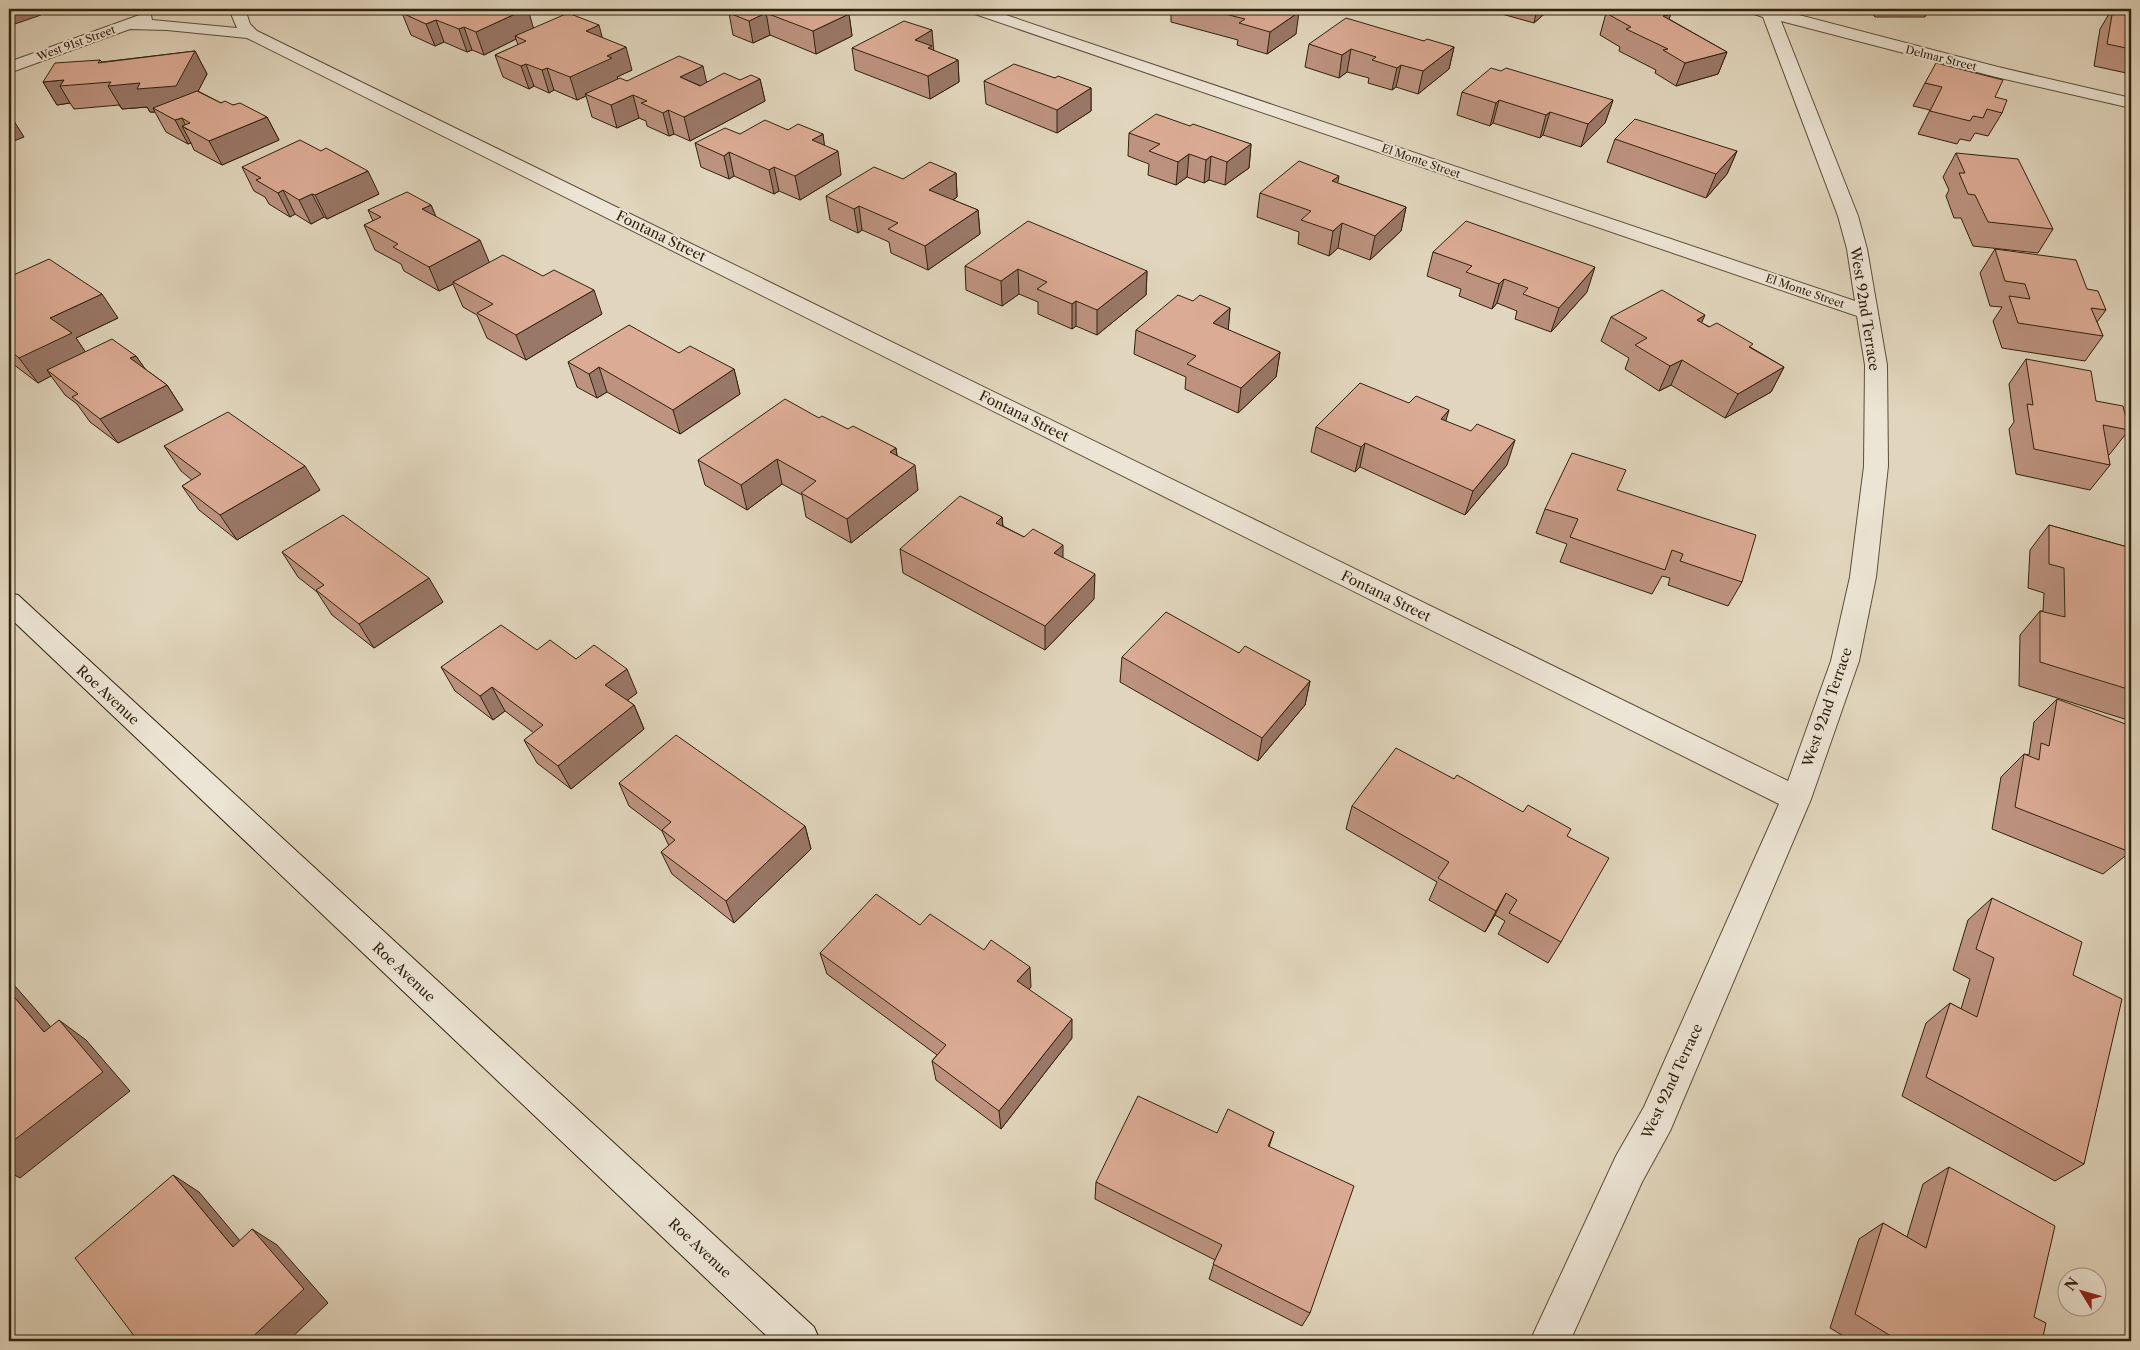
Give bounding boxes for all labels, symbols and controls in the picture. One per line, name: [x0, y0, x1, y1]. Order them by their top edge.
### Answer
street label: West 91st Street: [34, 22, 117, 64]
street label: Delmar Street: [1904, 42, 1978, 74]
street label: El Monte Street: [1380, 141, 1462, 181]
street label: Fontana Street: [613, 207, 709, 265]
street label: West 92nd Terrace: [1846, 245, 1884, 372]
street label: El Monte Street: [1764, 271, 1846, 311]
street label: Fontana Street: [976, 387, 1072, 445]
street label: Fontana Street: [1338, 567, 1434, 625]
street label: West 92nd Terrace: [1798, 645, 1856, 770]
street label: Roe Avenue: [73, 661, 143, 729]
street label: Roe Avenue: [369, 938, 439, 1006]
street label: West 92nd Terrace: [1637, 1020, 1707, 1142]
street label: Roe Avenue: [665, 1214, 735, 1282]
north arrow: [2058, 1268, 2108, 1318]
text: N: [2061, 1274, 2082, 1294]

